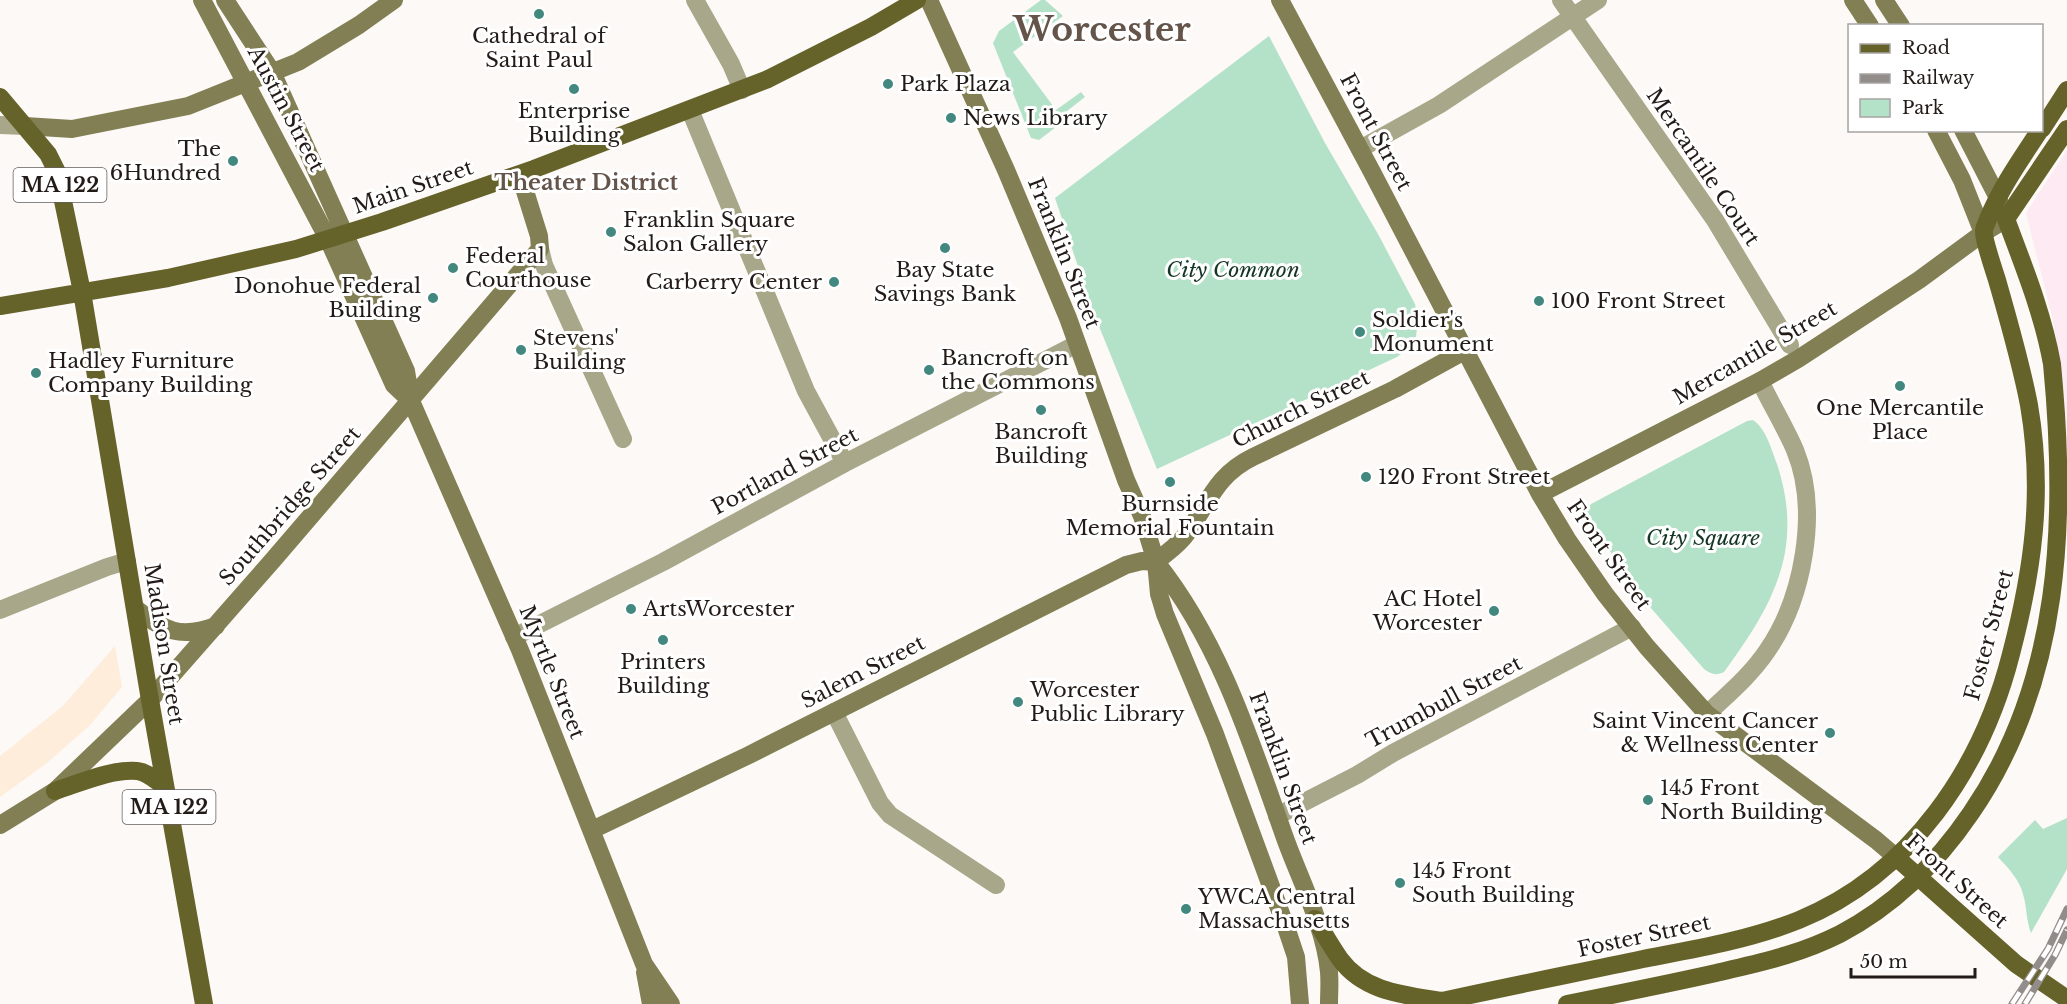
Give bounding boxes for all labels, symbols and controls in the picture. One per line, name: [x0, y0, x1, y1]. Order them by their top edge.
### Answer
marker: Cathedral of Saint Paul: [532, 7, 546, 21]
district label: Worcester: [1012, 9, 1191, 50]
place label: Cathedral of Saint Paul: [472, 23, 608, 73]
legend: [1848, 24, 2043, 132]
text: Road: [1902, 37, 1950, 59]
street label: Austin Street: [242, 41, 330, 176]
text: Railway: [1902, 67, 1975, 89]
street label: Front Street: [1334, 69, 1418, 195]
place label: Park Plaza: [900, 71, 1011, 97]
marker: Park Plaza: [881, 77, 895, 91]
marker: Enterprise Building: [567, 82, 581, 96]
street label: Mercantile Court: [1641, 83, 1765, 251]
text: Park: [1902, 97, 1944, 119]
place label: Enterprise Building: [518, 98, 630, 148]
place label: News Library: [963, 105, 1108, 131]
marker: News Library: [944, 111, 958, 125]
place label: The 6Hundred: [110, 136, 221, 186]
marker: The 6Hundred: [226, 154, 240, 168]
street label: Main Street: [350, 154, 477, 220]
road number: MA 122: [14, 168, 106, 202]
district label: Theater District: [494, 169, 678, 196]
street label: Franklin Street: [1022, 174, 1106, 332]
place label: Franklin Square Salon Gallery: [623, 207, 795, 257]
marker: Franklin Square Salon Gallery: [604, 225, 618, 239]
marker: Bay State Savings Bank: [938, 241, 952, 255]
place label: Federal Courthouse: [465, 243, 591, 293]
place label: Bay State Savings Bank: [874, 257, 1016, 307]
park label: City Common: [1166, 257, 1300, 283]
marker: Federal Courthouse: [446, 261, 460, 275]
place label: Carberry Center: [646, 269, 822, 295]
place label: Donohue Federal Building: [234, 273, 421, 323]
marker: Carberry Center: [827, 275, 841, 289]
place label: 100 Front Street: [1551, 288, 1725, 314]
marker: Donohue Federal Building: [426, 291, 440, 305]
marker: 100 Front Street: [1532, 294, 1546, 308]
street label: Mercantile Street: [1669, 296, 1842, 410]
place label: Soldier's Monument: [1372, 307, 1494, 357]
place label: Stevens' Building: [533, 325, 626, 375]
marker: Soldier's Monument: [1353, 325, 1367, 339]
marker: Stevens' Building: [514, 343, 528, 357]
place label: Bancroft on the Commons: [941, 345, 1095, 395]
place label: Hadley Furniture Company Building: [48, 348, 253, 398]
marker: Bancroft on the Commons: [922, 363, 936, 377]
street label: Church Street: [1228, 364, 1374, 454]
marker: Hadley Furniture Company Building: [29, 366, 43, 380]
marker: One Mercantile Place: [1893, 379, 1907, 393]
place label: One Mercantile Place: [1816, 395, 1984, 445]
marker: Bancroft Building: [1034, 403, 1048, 417]
place label: Bancroft Building: [994, 419, 1088, 469]
street label: Southbridge Street: [214, 421, 366, 591]
street label: Portland Street: [707, 422, 863, 520]
place label: 120 Front Street: [1378, 464, 1550, 490]
marker: 120 Front Street: [1359, 470, 1373, 484]
marker: Burnside Memorial Fountain: [1163, 475, 1177, 489]
place label: Burnside Memorial Fountain: [1065, 491, 1275, 541]
street label: Front Street: [1561, 495, 1657, 615]
park label: City Square: [1646, 525, 1760, 551]
street label: Madison Street: [138, 562, 190, 726]
street label: Foster Street: [1959, 566, 2019, 704]
place label: AC Hotel Worcester: [1372, 586, 1482, 636]
place label: ArtsWorcester: [642, 596, 794, 622]
street label: Myrtle Street: [513, 601, 591, 743]
marker: ArtsWorcester: [624, 602, 638, 616]
marker: AC Hotel Worcester: [1487, 604, 1501, 618]
street label: Salem Street: [797, 630, 929, 714]
marker: Printers Building: [656, 633, 670, 647]
place label: Printers Building: [617, 649, 710, 699]
street label: Trumbull Street: [1362, 650, 1526, 754]
place label: Worcester Public Library: [1029, 677, 1185, 727]
street label: Franklin Street: [1243, 688, 1323, 848]
marker: Worcester Public Library: [1011, 695, 1025, 709]
place label: Saint Vincent Cancer & Wellness Center: [1592, 708, 1818, 758]
marker: Saint Vincent Cancer & Wellness Center: [1823, 726, 1837, 740]
place label: 145 Front North Building: [1660, 775, 1823, 825]
road number: MA 122: [122, 790, 216, 824]
marker: 145 Front North Building: [1641, 793, 1655, 807]
street label: Front Street: [1900, 828, 2014, 934]
place label: 145 Front South Building: [1412, 858, 1575, 908]
marker: 145 Front South Building: [1393, 876, 1407, 890]
place label: YWCA Central Massachusetts: [1197, 884, 1356, 934]
marker: YWCA Central Massachusetts: [1179, 902, 1193, 916]
street label: Foster Street: [1575, 909, 1713, 963]
scale bar: [1851, 941, 1976, 979]
text: 50 m: [1860, 951, 1908, 973]

